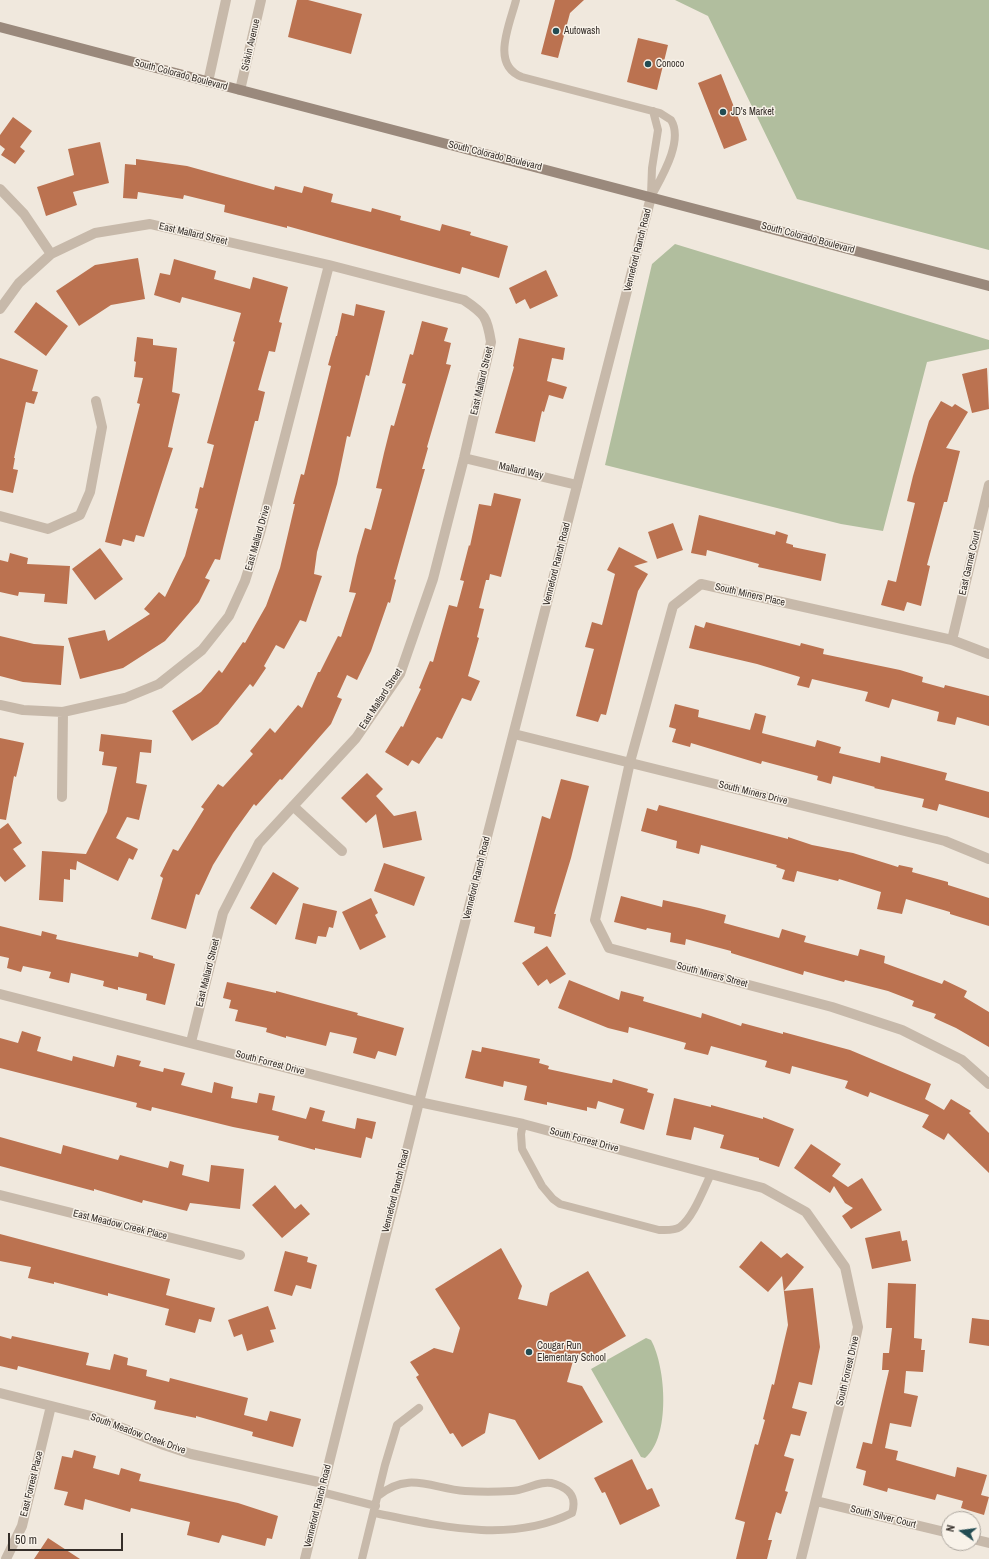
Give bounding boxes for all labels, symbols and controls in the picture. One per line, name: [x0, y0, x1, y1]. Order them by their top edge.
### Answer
street label: Siskin Avenue: [239, 18, 263, 72]
place label: Autowash: [564, 25, 600, 37]
marker: Autowash: [551, 26, 561, 36]
street label: South Colorado Boulevard: [133, 57, 229, 93]
place label: Conoco: [656, 58, 684, 70]
marker: Conoco: [643, 59, 653, 69]
place label: JD's Market: [731, 106, 774, 118]
marker: JD's Market: [718, 107, 728, 117]
street label: South Colorado Boulevard: [447, 139, 543, 173]
street label: Venneford Ranch Road: [622, 207, 654, 293]
street label: East Mallard Street: [158, 220, 228, 248]
street label: South Colorado Boulevard: [760, 220, 856, 256]
street label: East Mallard Street: [468, 346, 496, 416]
street label: Mallard Way: [498, 460, 544, 482]
street label: East Mallard Drive: [243, 504, 273, 572]
street label: Venneford Ranch Road: [541, 521, 573, 607]
street label: East Garnet Court: [957, 529, 983, 597]
street label: South Miners Place: [714, 581, 786, 609]
street label: East Mallard Street: [357, 666, 405, 732]
street label: South Miners Drive: [717, 779, 789, 807]
street label: Venneford Ranch Road: [461, 835, 493, 921]
street label: East Mallard Street: [194, 938, 222, 1008]
street label: South Miners Street: [675, 960, 749, 990]
street label: South Forrest Drive: [234, 1048, 306, 1078]
street label: South Forrest Drive: [548, 1125, 620, 1155]
street label: Venneford Ranch Road: [380, 1148, 412, 1234]
street label: East Meadow Creek Place: [72, 1207, 168, 1243]
street label: South Forrest Drive: [834, 1335, 862, 1407]
place label: Cougar Run Elementary School: [537, 1340, 606, 1364]
marker: Cougar Run Elementary School: [524, 1347, 534, 1357]
street label: South Meadow Creek Drive: [89, 1411, 187, 1457]
street label: East Forrest Place: [18, 1450, 46, 1518]
street label: Venneford Ranch Road: [302, 1463, 334, 1549]
street label: South Silver Court: [849, 1503, 917, 1531]
north arrow: [941, 1511, 981, 1551]
text: N: [943, 1523, 958, 1533]
scale bar: [10, 1525, 125, 1551]
text: 50 m: [15, 1532, 37, 1548]

